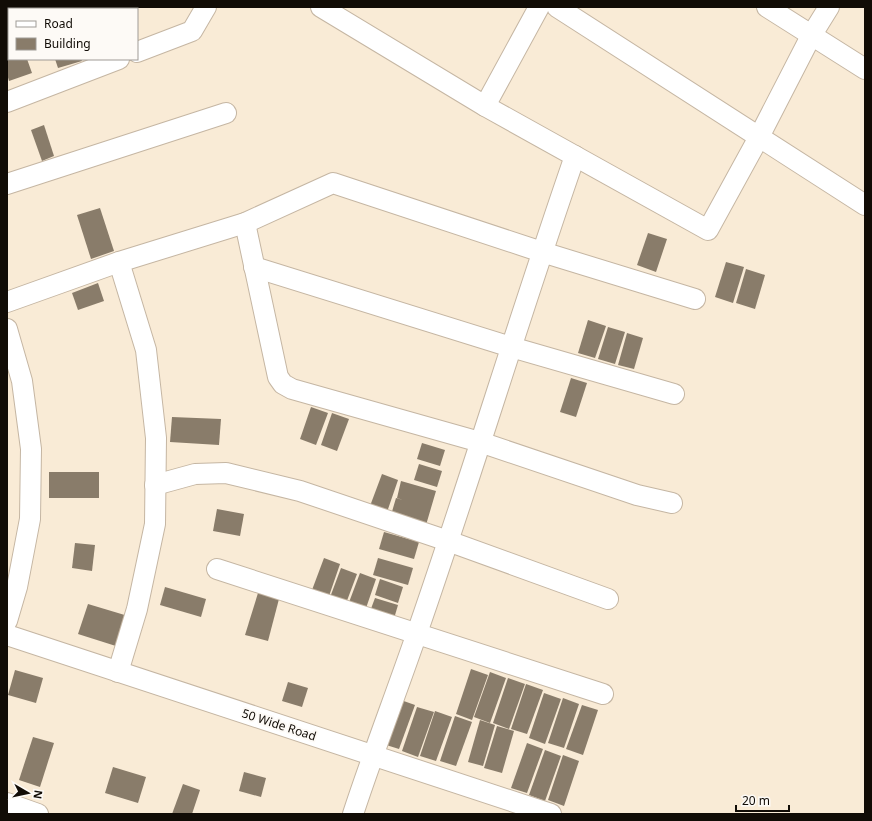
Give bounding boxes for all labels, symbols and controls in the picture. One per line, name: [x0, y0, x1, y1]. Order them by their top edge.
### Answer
legend: [8, 8, 138, 60]
text: Road: [44, 15, 73, 32]
text: Building: [44, 35, 91, 52]
street label: 50 Wide Road: [240, 705, 319, 745]
north arrow: [8, 773, 48, 813]
scale bar: [736, 787, 789, 813]
text: N: [30, 789, 46, 800]
text: 20 m: [742, 792, 770, 809]

